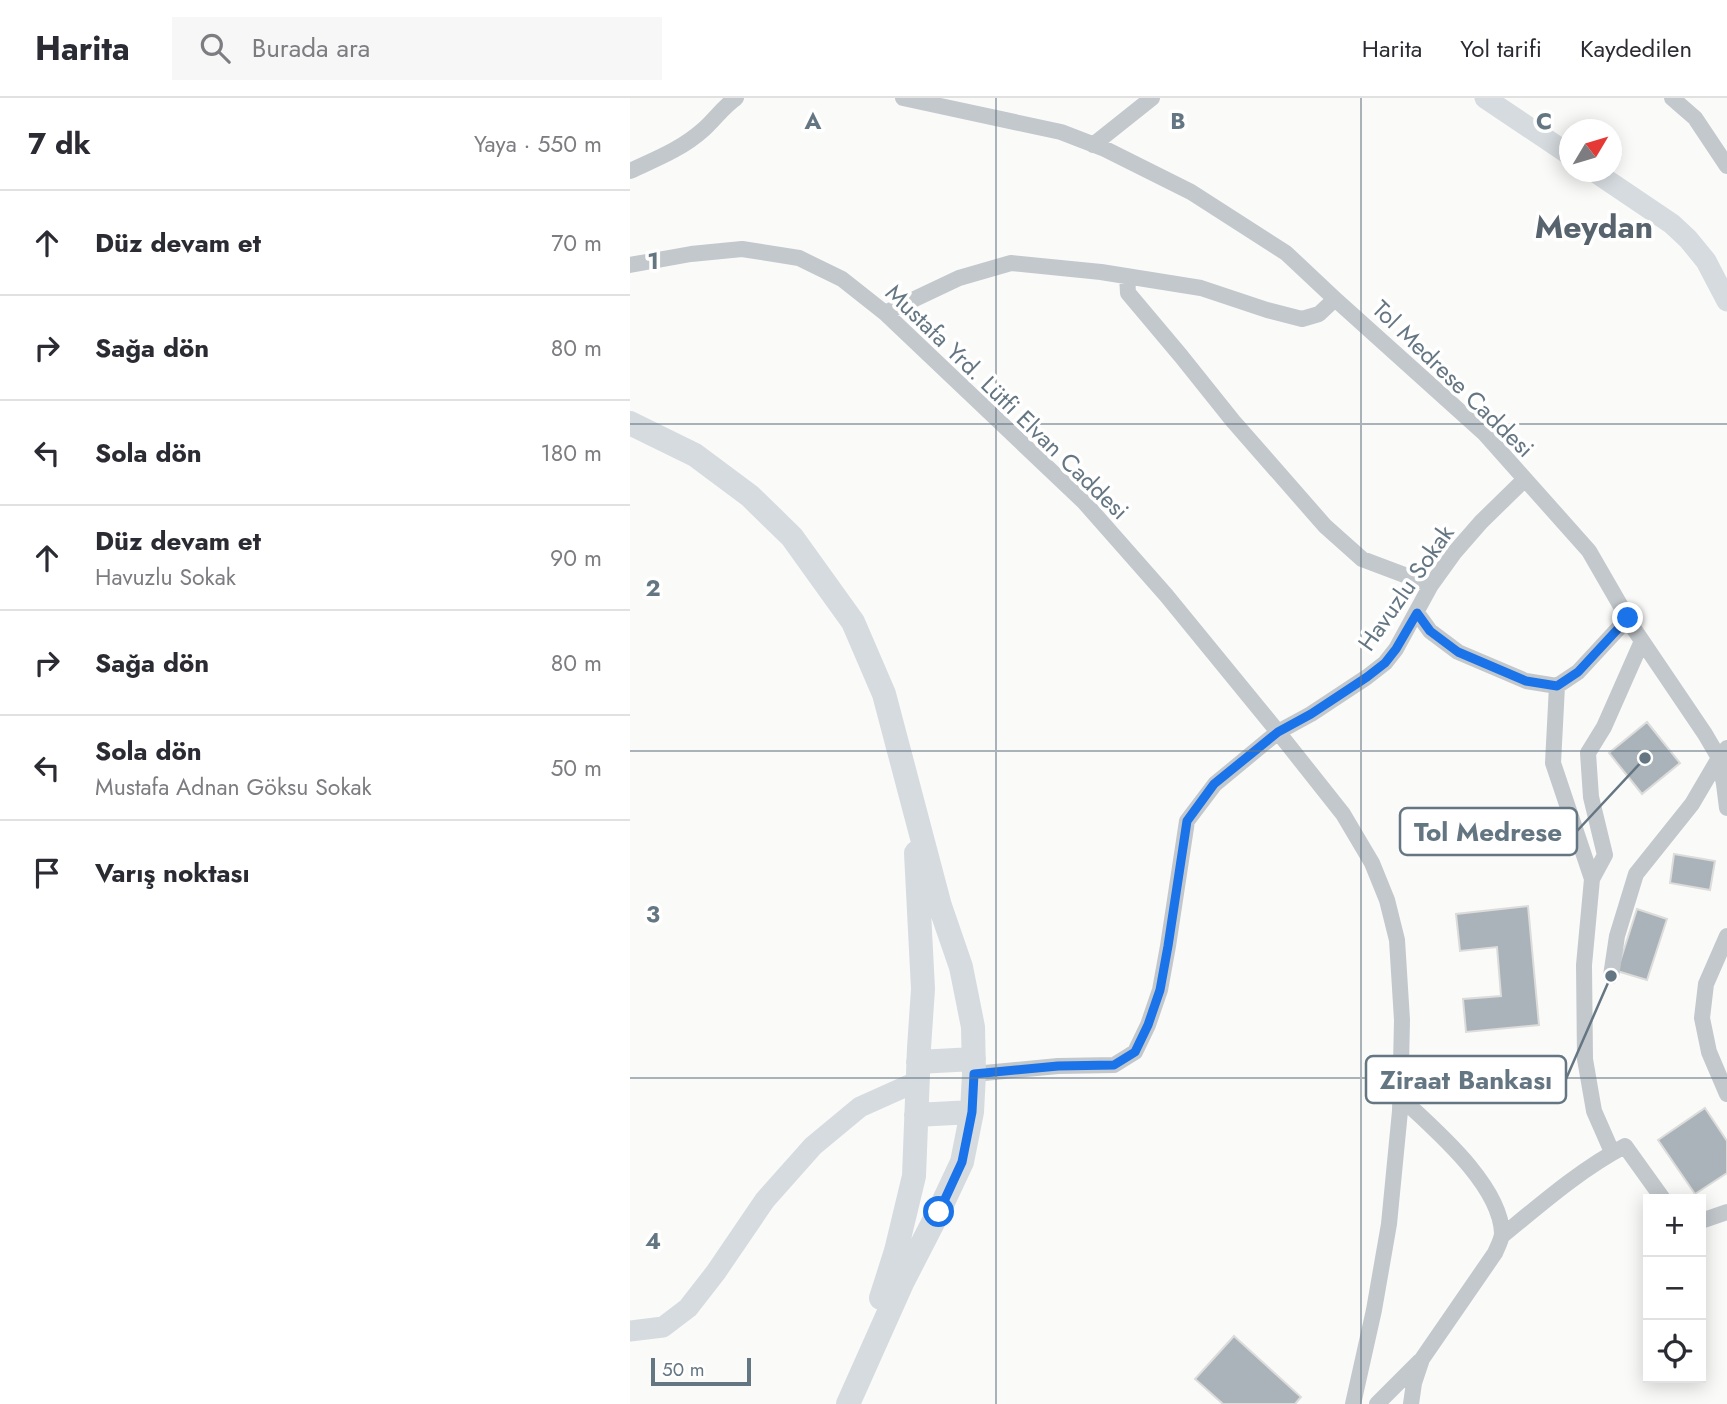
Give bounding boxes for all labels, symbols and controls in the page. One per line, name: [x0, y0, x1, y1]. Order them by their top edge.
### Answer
search box: [172, 17, 662, 80]
text: Harita: [35, 25, 130, 72]
icon: search: [196, 29, 234, 67]
text: Burada ara: [252, 29, 370, 67]
text: Harita: [1362, 31, 1422, 66]
text: Yol tarifi: [1460, 31, 1542, 66]
text: Kaydedilen: [1580, 31, 1692, 66]
text: A: [804, 104, 822, 138]
text: B: [1170, 104, 1186, 138]
text: C: [1536, 104, 1552, 138]
north arrow: [1559, 119, 1622, 182]
text: 7 dk: [28, 122, 91, 165]
text: Yaya · 550 m: [474, 127, 602, 161]
district label: Meydan: [1535, 204, 1653, 250]
icon: ahead: [28, 224, 66, 262]
text: Düz devam et: [95, 224, 261, 262]
text: 70 m: [551, 226, 602, 260]
text: 1: [647, 244, 659, 278]
street label: Mustafa Yrd. Lütfi Elvan Caddesi: [878, 276, 1137, 528]
street label: Tol Medrese Caddesi: [1365, 292, 1542, 465]
icon: right: [28, 329, 66, 367]
text: Sağa dön: [95, 329, 209, 367]
text: 80 m: [551, 331, 602, 365]
icon: left: [28, 434, 66, 472]
text: Sola dön: [95, 434, 202, 472]
text: 180 m: [540, 436, 602, 470]
street label: Havuzlu Sokak: [1349, 517, 1462, 658]
text: Düz devam et: [95, 522, 261, 560]
icon: ahead: [28, 539, 66, 577]
text: 90 m: [550, 541, 602, 575]
text: Havuzlu Sokak: [95, 560, 236, 594]
text: 2: [645, 571, 661, 605]
route end: [1612, 602, 1643, 633]
icon: right: [28, 644, 66, 682]
text: Sağa dön: [95, 644, 209, 682]
text: 80 m: [551, 646, 602, 680]
text: Sola dön: [95, 732, 202, 770]
icon: left: [28, 749, 66, 787]
text: 50 m: [550, 751, 602, 785]
text: Mustafa Adnan Göksu Sokak: [95, 770, 372, 804]
callout: Tol Medrese: [1400, 808, 1577, 855]
text: Tol Medrese: [1414, 813, 1562, 851]
icon: arrive: [28, 854, 66, 892]
text: Varış noktası: [95, 854, 250, 892]
text: 3: [646, 897, 660, 931]
callout: Ziraat Bankası: [1366, 1056, 1566, 1103]
text: Ziraat Bankası: [1380, 1061, 1552, 1099]
map controls: [1643, 1194, 1706, 1383]
button: +: [1643, 1194, 1706, 1257]
route start: [923, 1196, 954, 1227]
text: 4: [645, 1224, 661, 1258]
button: −: [1643, 1257, 1706, 1320]
button: locate: [1643, 1320, 1706, 1383]
scale bar: [651, 1355, 751, 1387]
text: 50 m: [662, 1356, 705, 1383]

